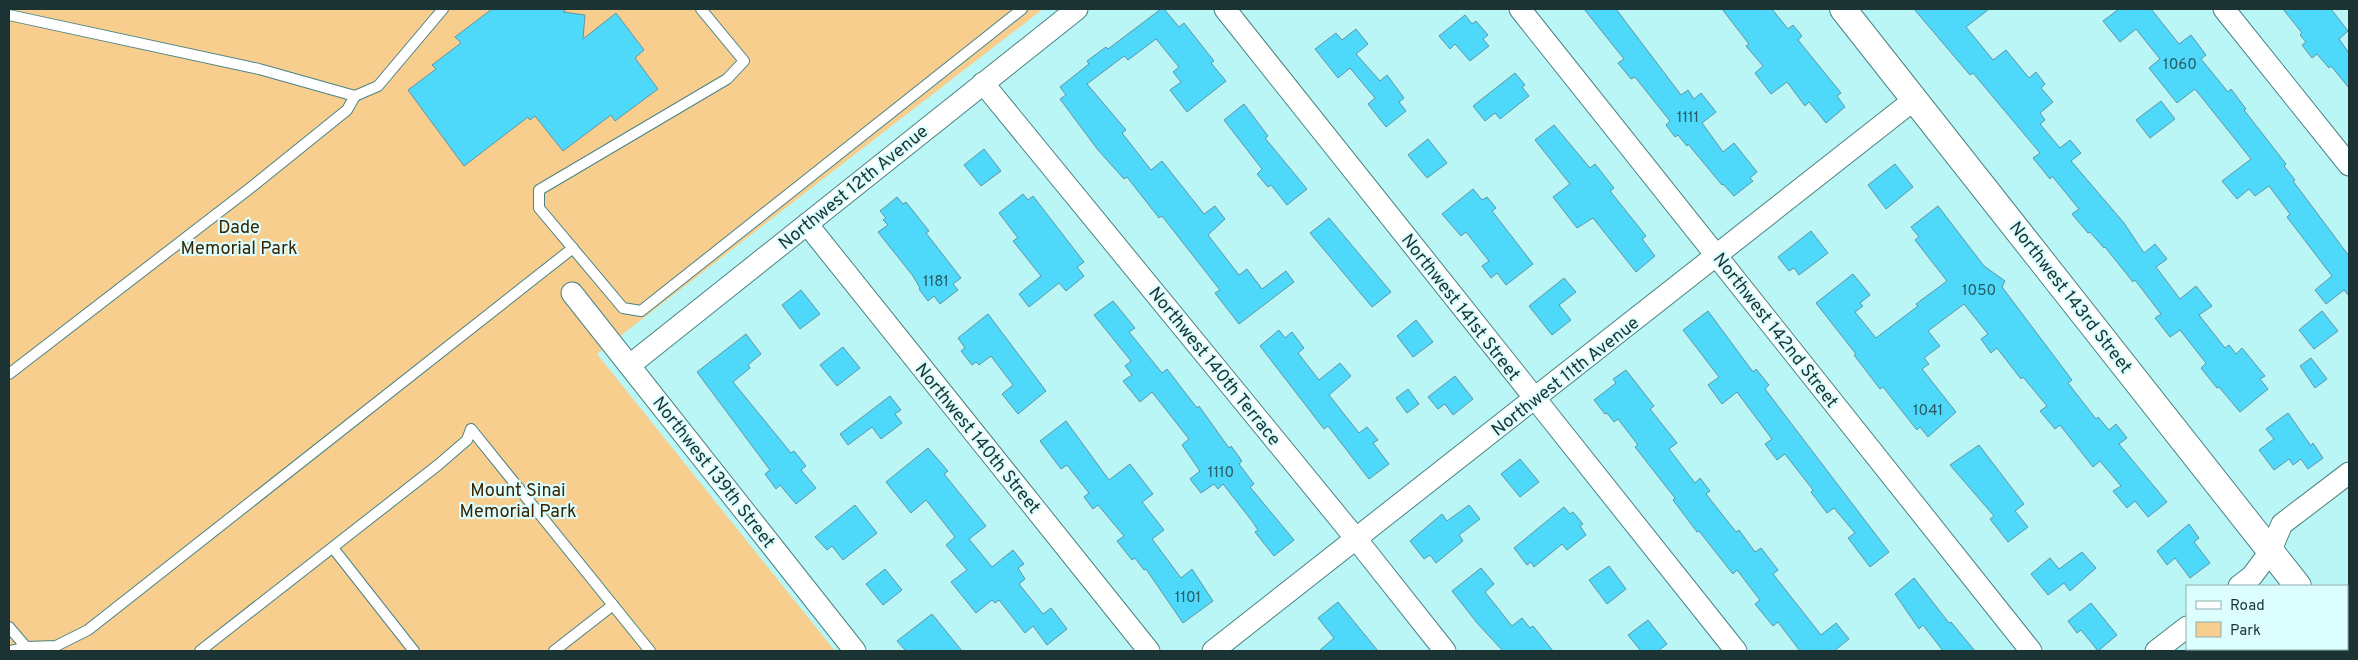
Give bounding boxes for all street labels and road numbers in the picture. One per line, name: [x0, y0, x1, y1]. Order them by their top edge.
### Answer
street label: Northwest 12th Avenue: [774, 121, 933, 256]
street label: Northwest 143rd Street: [2003, 217, 2136, 379]
street label: Northwest 141st Street: [1395, 230, 1524, 386]
street label: Northwest 142nd Street: [1707, 249, 1843, 413]
street label: Northwest 140th Terrace: [1143, 283, 1285, 451]
street label: Northwest 11th Avenue: [1487, 312, 1645, 442]
street label: Northwest 140th Street: [909, 359, 1045, 519]
street label: Northwest 139th Street: [646, 392, 779, 553]

